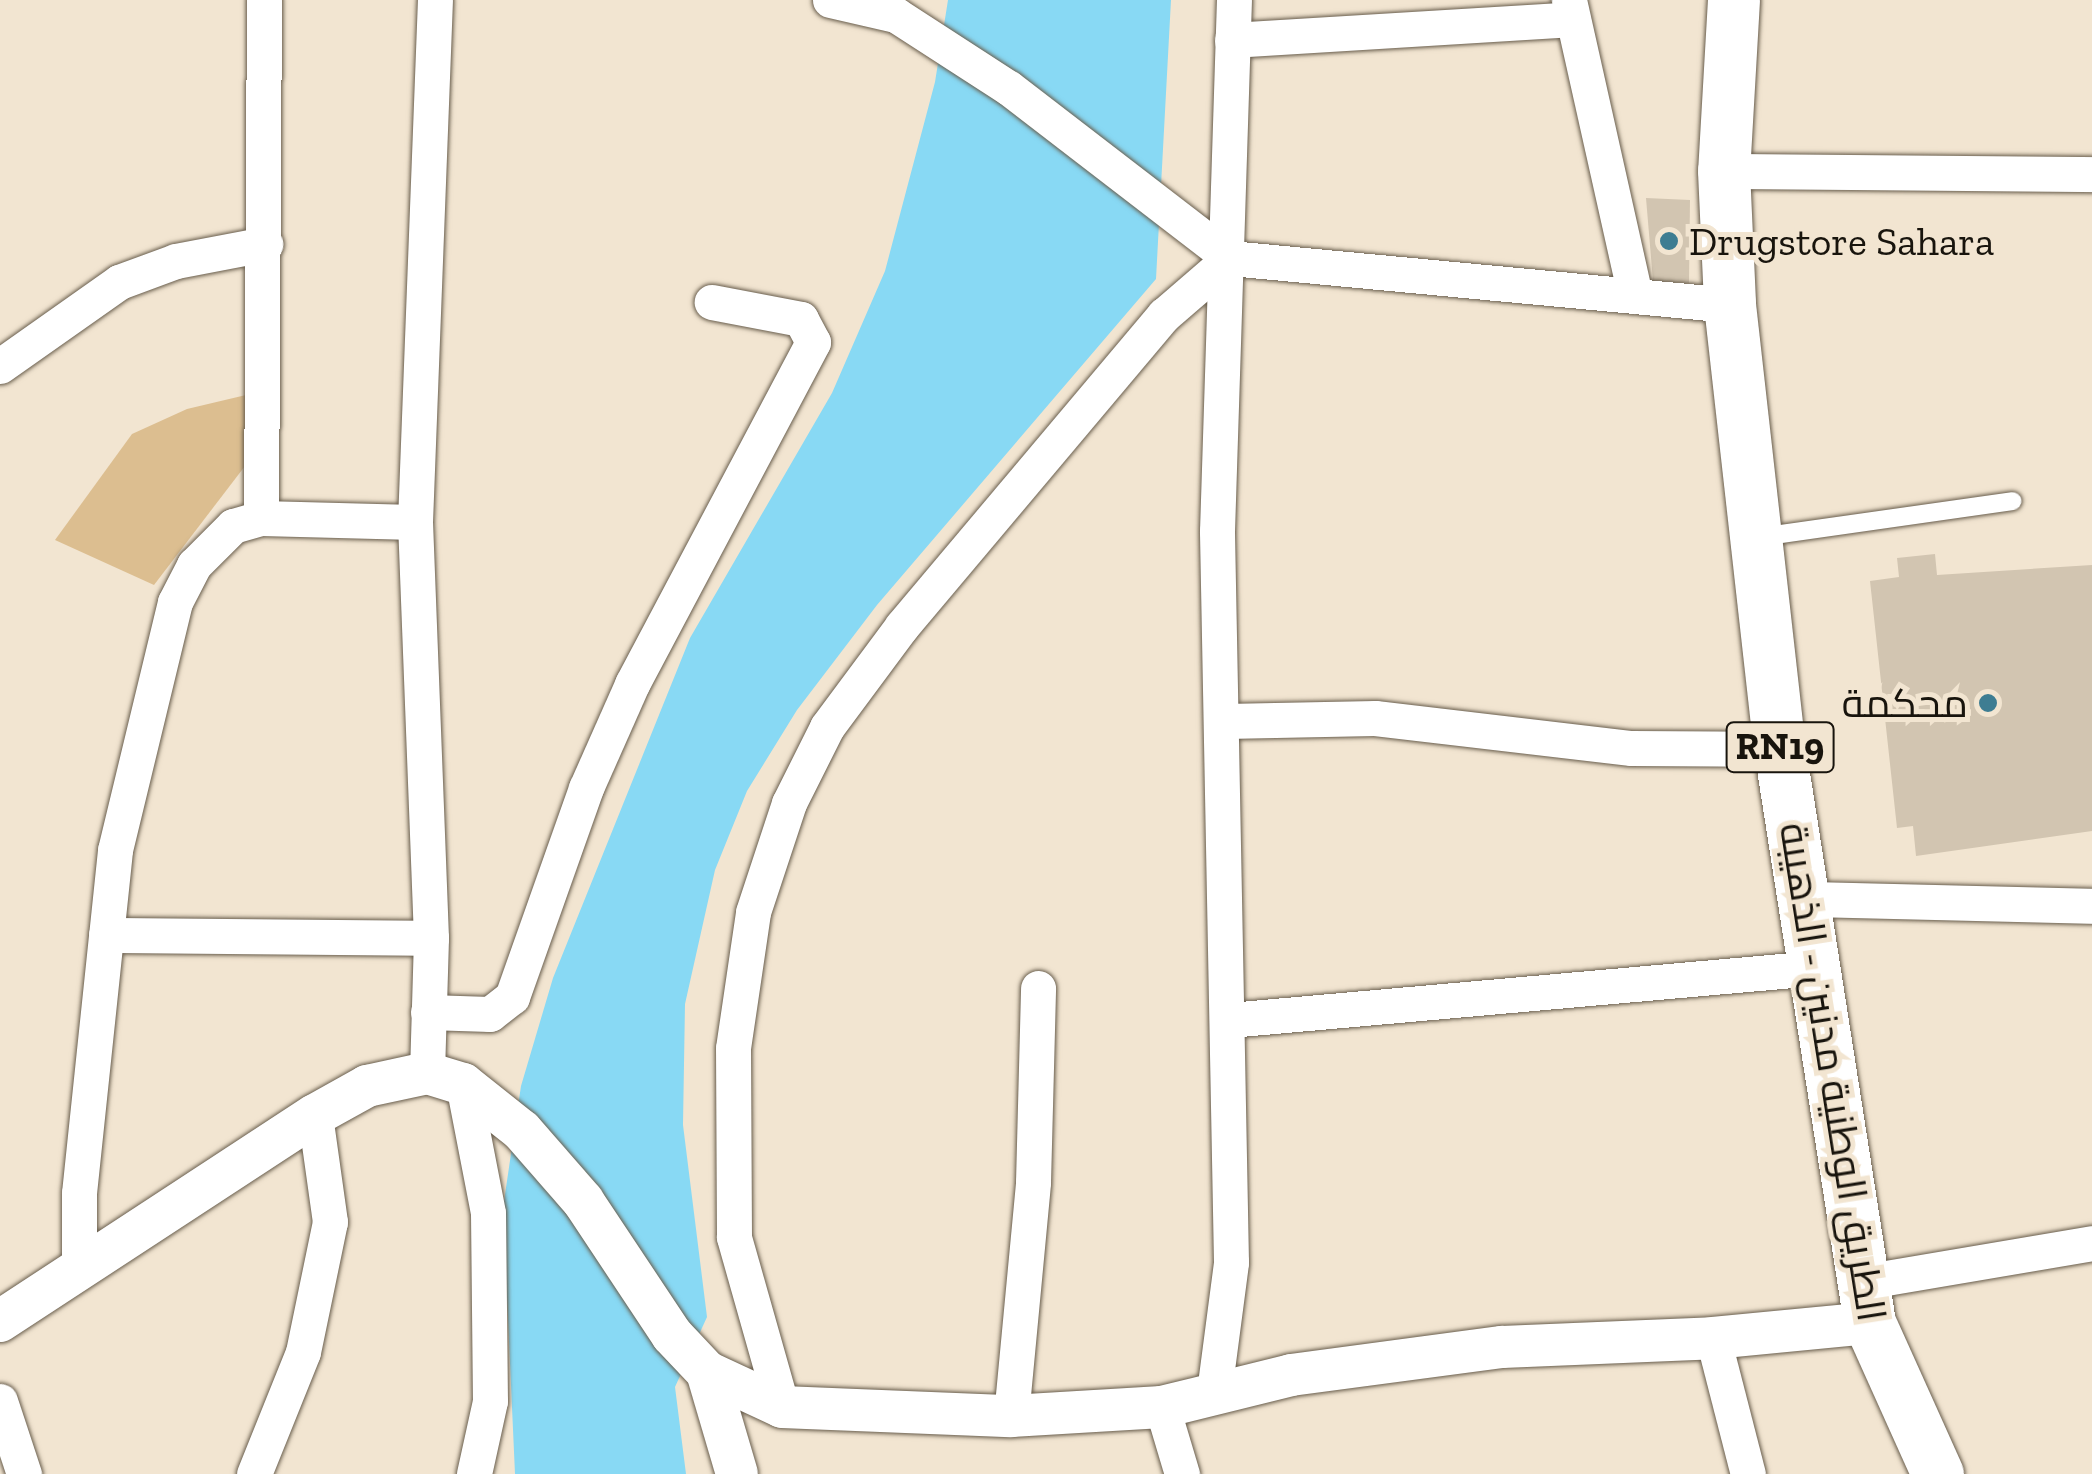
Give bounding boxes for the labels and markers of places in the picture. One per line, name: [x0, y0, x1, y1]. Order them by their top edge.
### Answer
place label: Drugstore Sahara: [1689, 217, 1994, 265]
marker: Drugstore Sahara: [1658, 230, 1680, 252]
place label: محكمة: [1842, 679, 1968, 727]
marker: محكمة: [1977, 692, 1999, 714]

